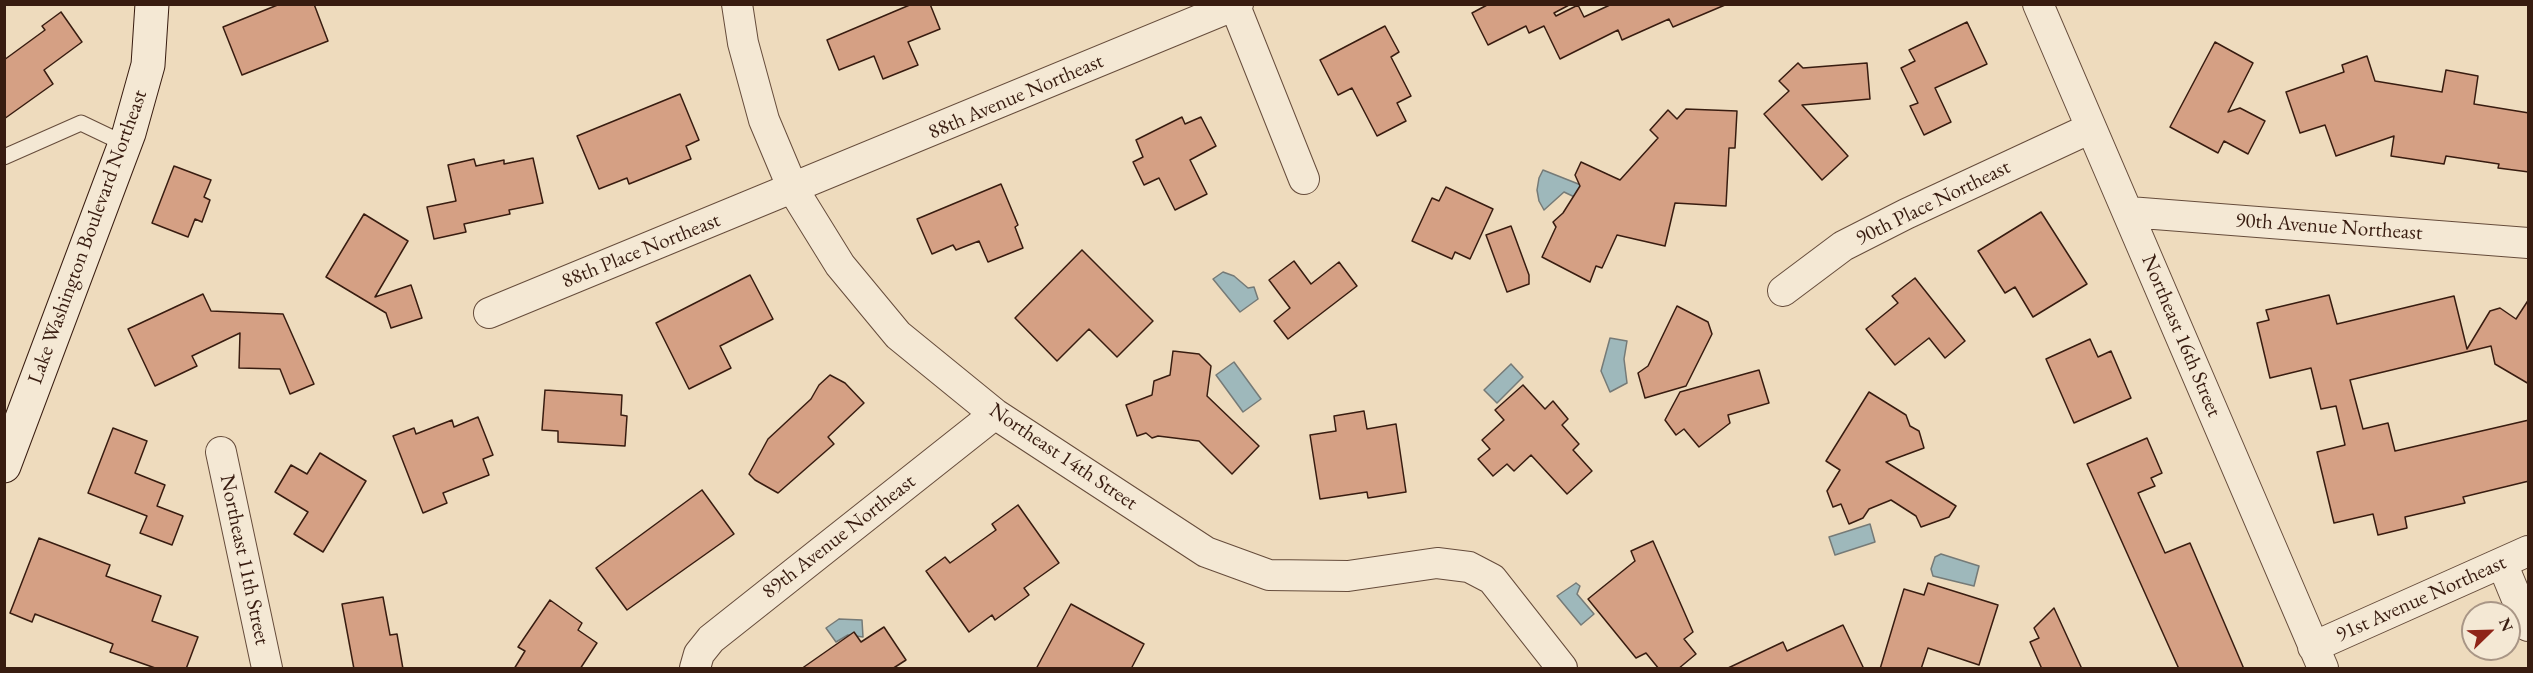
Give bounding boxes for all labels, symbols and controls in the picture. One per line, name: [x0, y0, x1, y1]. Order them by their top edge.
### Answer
street label: 88th Avenue Northeast: [925, 49, 1107, 145]
street label: Lake Washington Boulevard Northeast: [23, 86, 153, 388]
street label: 90th Place Northeast: [1852, 155, 2014, 251]
street label: 88th Place Northeast: [558, 208, 724, 294]
street label: 90th Avenue Northeast: [2235, 208, 2423, 246]
street label: Northeast 16th Street: [2136, 251, 2226, 421]
street label: Northeast 14th Street: [984, 398, 1142, 516]
street label: 89th Avenue Northeast: [757, 469, 921, 605]
street label: Northeast 11th Street: [214, 473, 274, 647]
street label: 91st Avenue Northeast: [2332, 550, 2510, 648]
north arrow: [2461, 601, 2521, 661]

